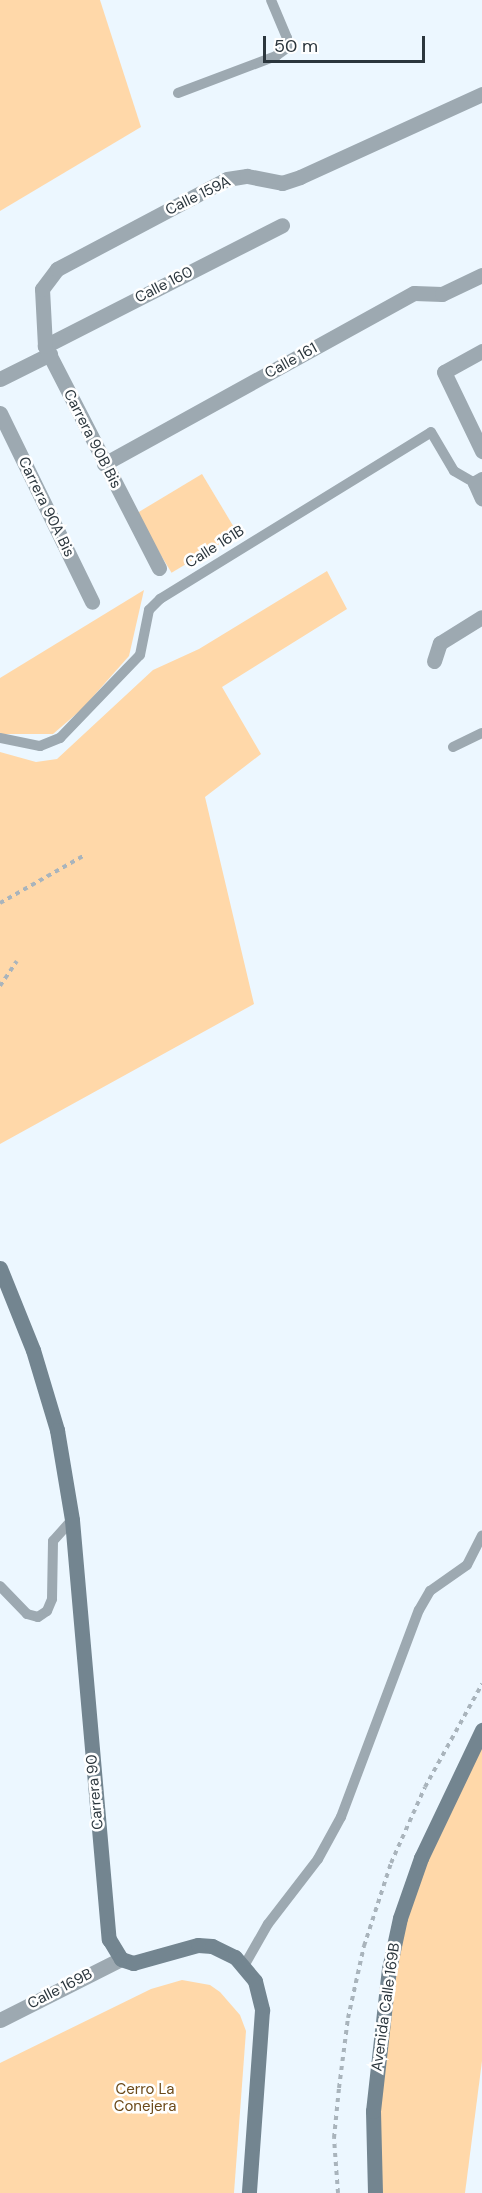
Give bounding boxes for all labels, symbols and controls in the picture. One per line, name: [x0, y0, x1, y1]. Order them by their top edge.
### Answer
scale bar: [266, 24, 428, 62]
text: 50 m: [274, 34, 318, 58]
street label: Calle 159A: [163, 173, 233, 219]
street label: Calle 160: [132, 263, 196, 307]
street label: Calle 161: [262, 339, 320, 383]
street label: Carrera 90B Bis: [59, 386, 125, 492]
street label: Carrera 90A Bis: [14, 454, 78, 560]
street label: Calle 161B: [182, 522, 248, 572]
street label: Carrera 90: [83, 1754, 107, 1830]
street label: Avenida Calle 169B: [368, 1942, 404, 2072]
street label: Calle 169B: [25, 1965, 95, 2013]
park label: Cerro La Conejera: [114, 2080, 176, 2115]

